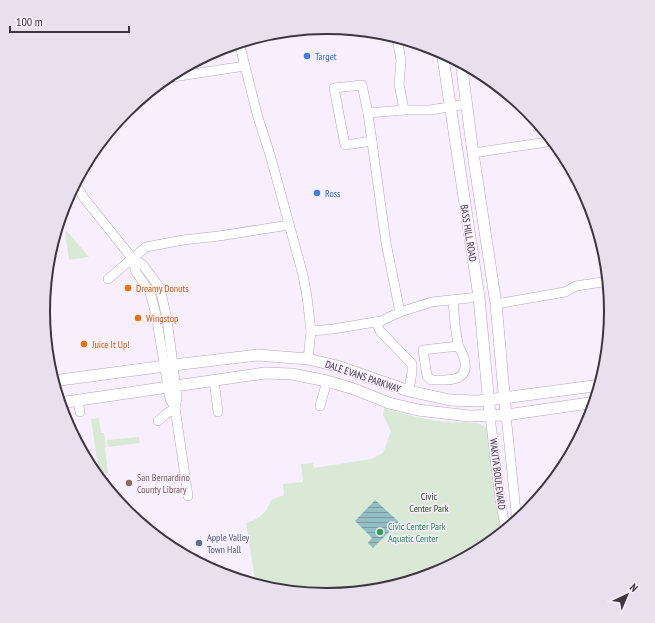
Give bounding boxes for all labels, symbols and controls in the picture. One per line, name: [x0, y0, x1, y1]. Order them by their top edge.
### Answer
scale bar: [10, 8, 129, 34]
text: 100 m: [16, 14, 43, 29]
place label: Target: [315, 50, 337, 63]
marker: Target: [302, 51, 312, 61]
place label: Ross: [325, 187, 341, 200]
marker: Ross: [312, 188, 322, 198]
street label: BASS HILL ROAD: [458, 204, 479, 263]
place label: Dreamy Donuts: [136, 282, 189, 295]
marker: Dreamy Donuts: [123, 283, 133, 293]
place label: Wingstop: [146, 312, 178, 325]
marker: Wingstop: [133, 313, 143, 323]
place label: Juice It Up!: [91, 338, 130, 351]
marker: Juice It Up!: [79, 339, 89, 349]
street label: DALE EVANS PARKWAY: [323, 357, 403, 396]
street label: WAKITA BOULEVARD: [487, 438, 508, 510]
place label: San Bernardino County Library: [137, 471, 190, 496]
marker: San Bernardino County Library: [124, 478, 134, 488]
park label: Civic Center Park: [409, 490, 449, 515]
place label: Civic Center Park Aquatic Center: [388, 520, 446, 545]
marker: Civic Center Park Aquatic Center: [375, 527, 385, 537]
place label: Apple Valley Town Hall: [207, 531, 250, 556]
marker: Apple Valley Town Hall: [194, 538, 204, 548]
north arrow: [607, 575, 647, 615]
text: N: [627, 581, 641, 595]

